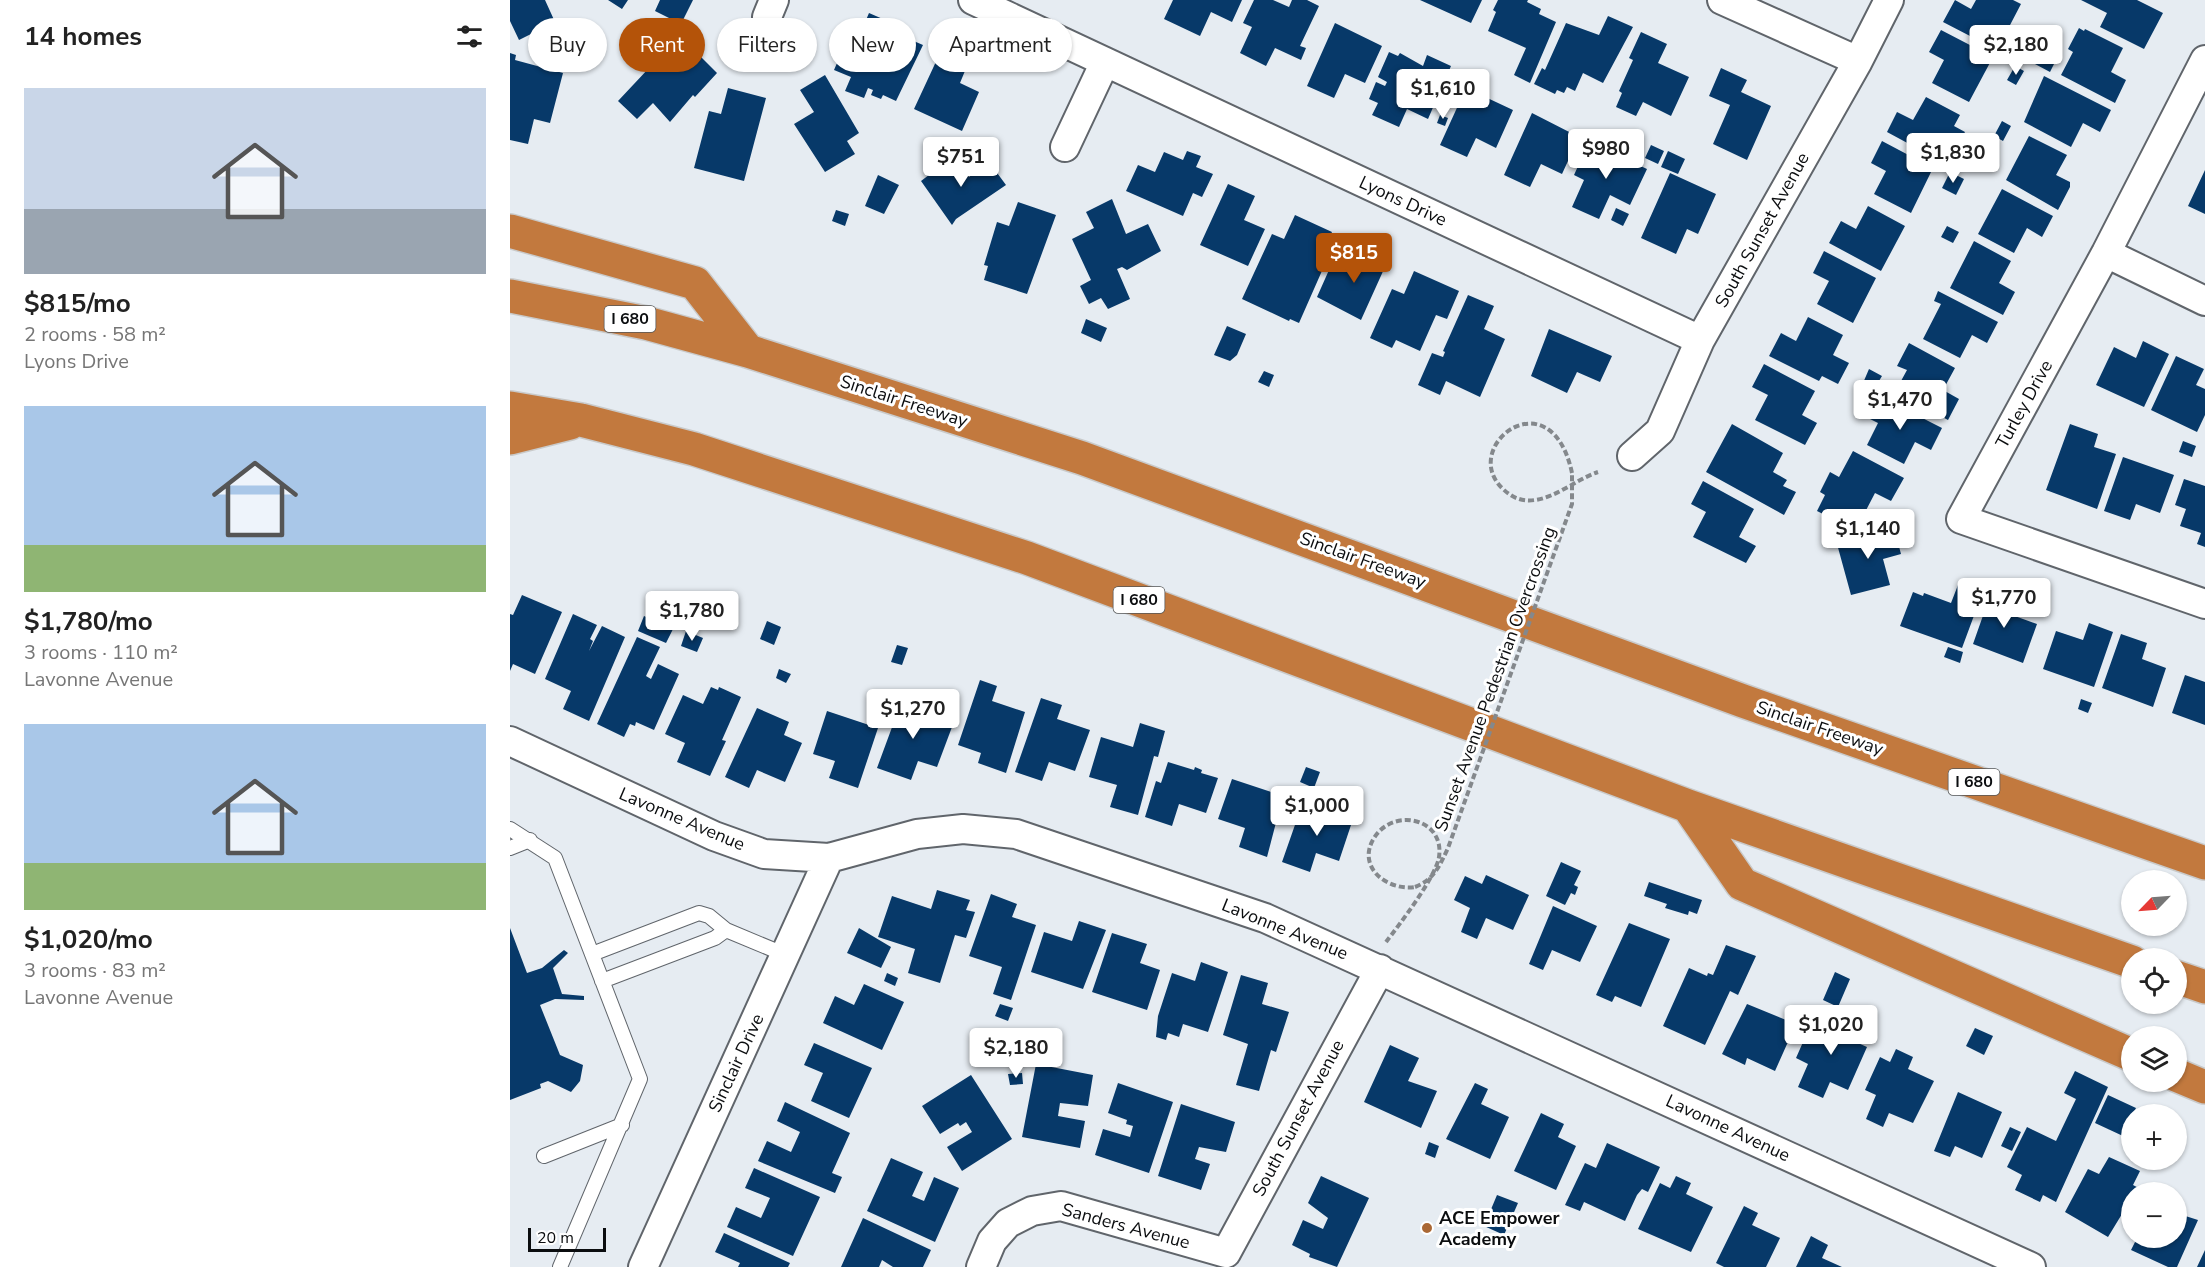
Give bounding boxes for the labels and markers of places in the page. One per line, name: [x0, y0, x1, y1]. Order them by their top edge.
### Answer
pin: $2,180: [1967, 25, 2065, 76]
pin: $1,610: [1394, 69, 1492, 120]
pin: $980: [1570, 129, 1642, 180]
pin: $1,830: [1904, 133, 2002, 184]
pin: $751: [925, 137, 997, 188]
pin: $815: [1318, 233, 1390, 284]
pin: $1,470: [1851, 380, 1949, 431]
pin: $1,140: [1819, 509, 1917, 560]
pin: $1,770: [1955, 578, 2053, 629]
pin: $1,780: [643, 591, 741, 642]
pin: $1,270: [864, 689, 962, 740]
pin: $1,000: [1268, 786, 1366, 837]
pin: $1,020: [1782, 1005, 1880, 1056]
pin: $2,180: [967, 1028, 1065, 1079]
place label: ACE Empower Academy: [1439, 1206, 1559, 1251]
marker: ACE Empower Academy: [1420, 1221, 1434, 1235]

